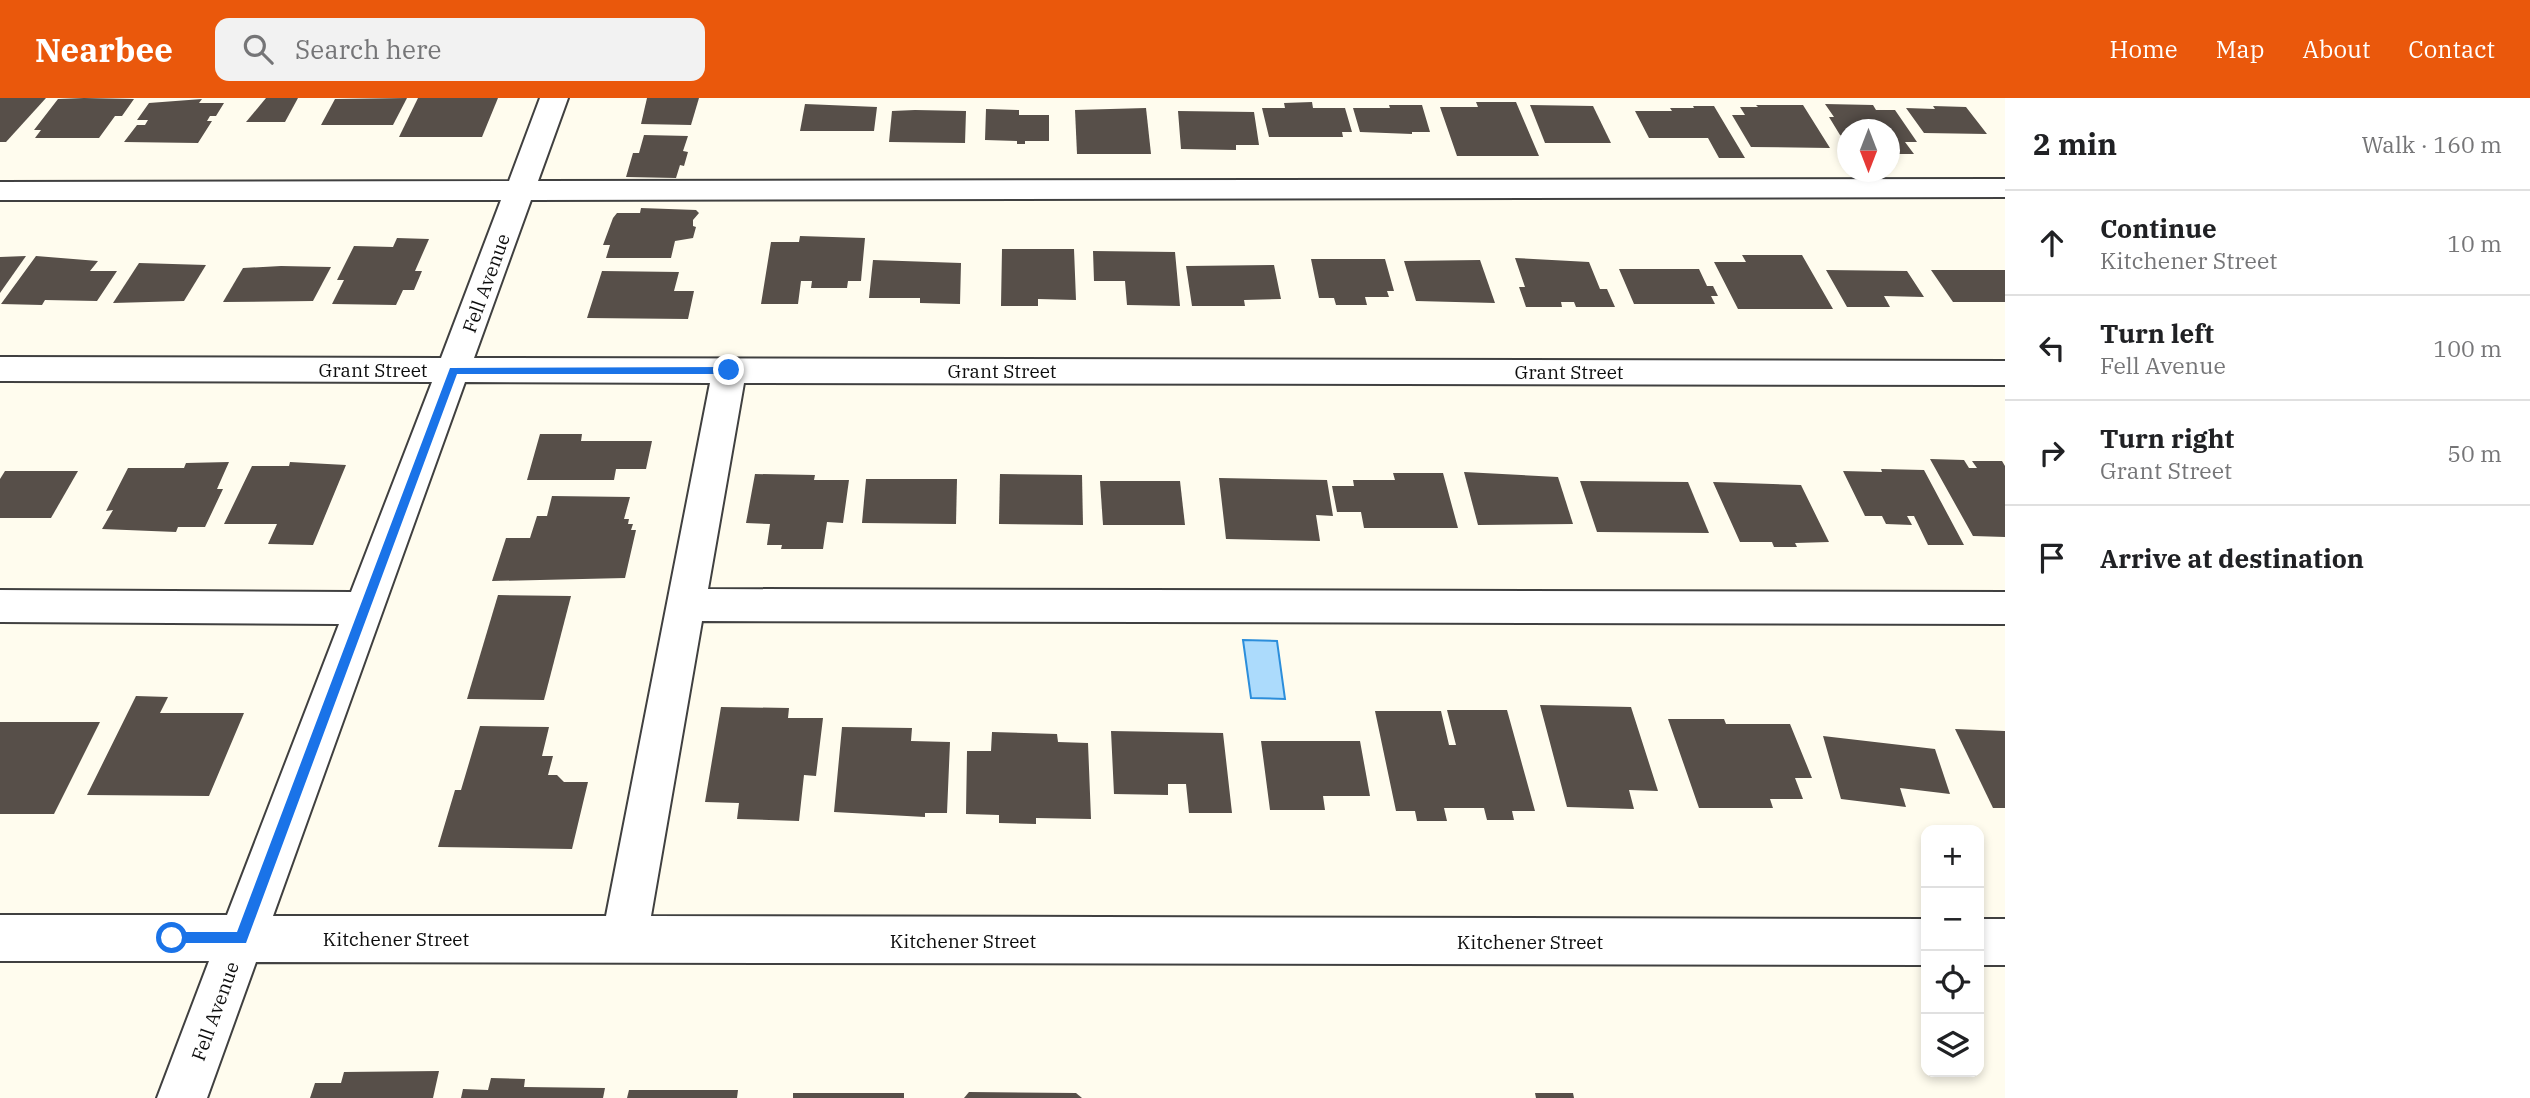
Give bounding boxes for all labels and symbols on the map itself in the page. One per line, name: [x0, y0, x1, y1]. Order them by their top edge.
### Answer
north arrow: [1837, 119, 1900, 182]
street label: Fell Avenue: [457, 230, 515, 336]
route end: [713, 354, 744, 385]
street label: Grant Street: [318, 358, 428, 382]
street label: Grant Street: [947, 359, 1057, 383]
street label: Grant Street: [1514, 360, 1624, 384]
route start: [156, 922, 187, 953]
street label: Kitchener Street: [323, 927, 470, 951]
street label: Kitchener Street: [890, 929, 1037, 953]
street label: Kitchener Street: [1457, 930, 1604, 954]
street label: Fell Avenue: [186, 958, 244, 1064]

